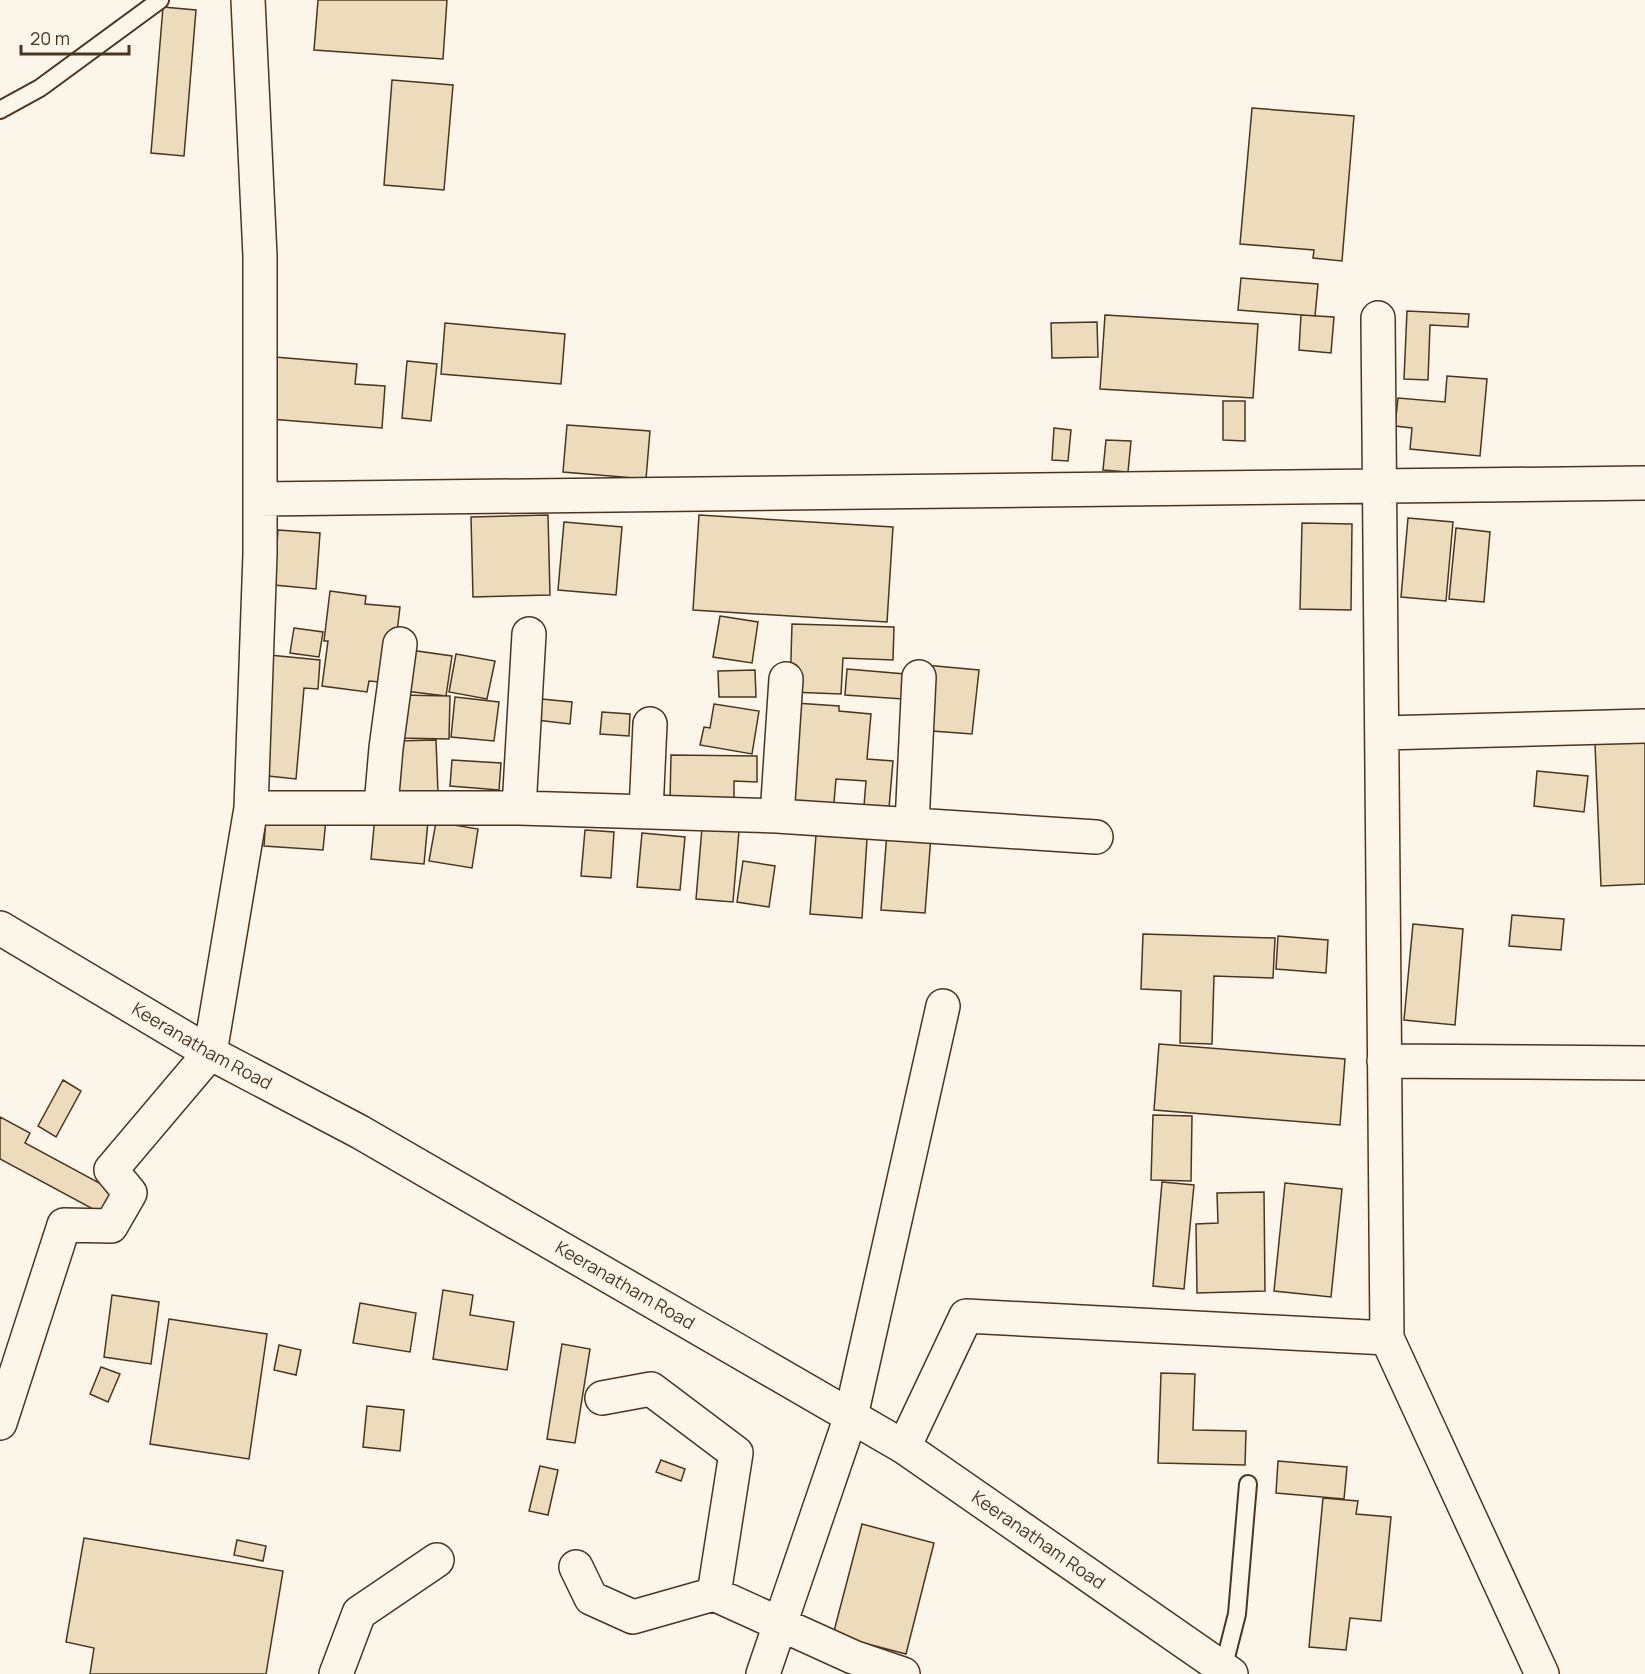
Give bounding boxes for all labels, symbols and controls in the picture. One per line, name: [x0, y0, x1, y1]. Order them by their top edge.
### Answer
scale bar: [21, 18, 129, 56]
text: 20 m: [30, 26, 70, 50]
street label: Keeranatham Road: [128, 996, 276, 1095]
street label: Keeranatham Road: [551, 1235, 699, 1334]
street label: Keeranatham Road: [967, 1485, 1110, 1594]

